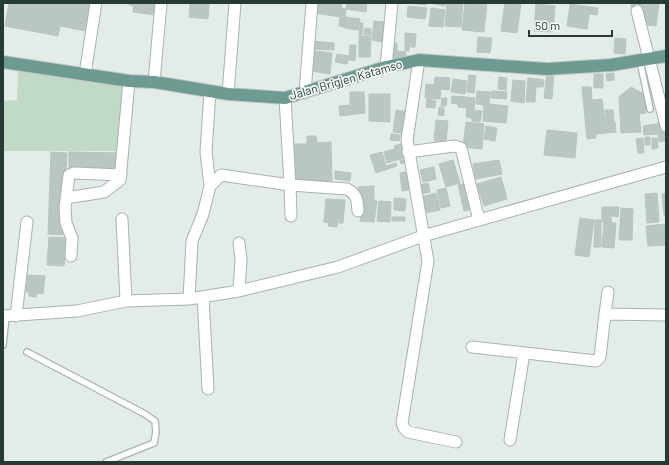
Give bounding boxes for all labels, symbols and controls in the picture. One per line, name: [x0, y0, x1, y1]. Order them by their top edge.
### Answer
scale bar: [529, 12, 612, 38]
text: 50 m: [535, 18, 560, 32]
street label: Jalan Brigjen Katamso: [288, 56, 404, 102]

